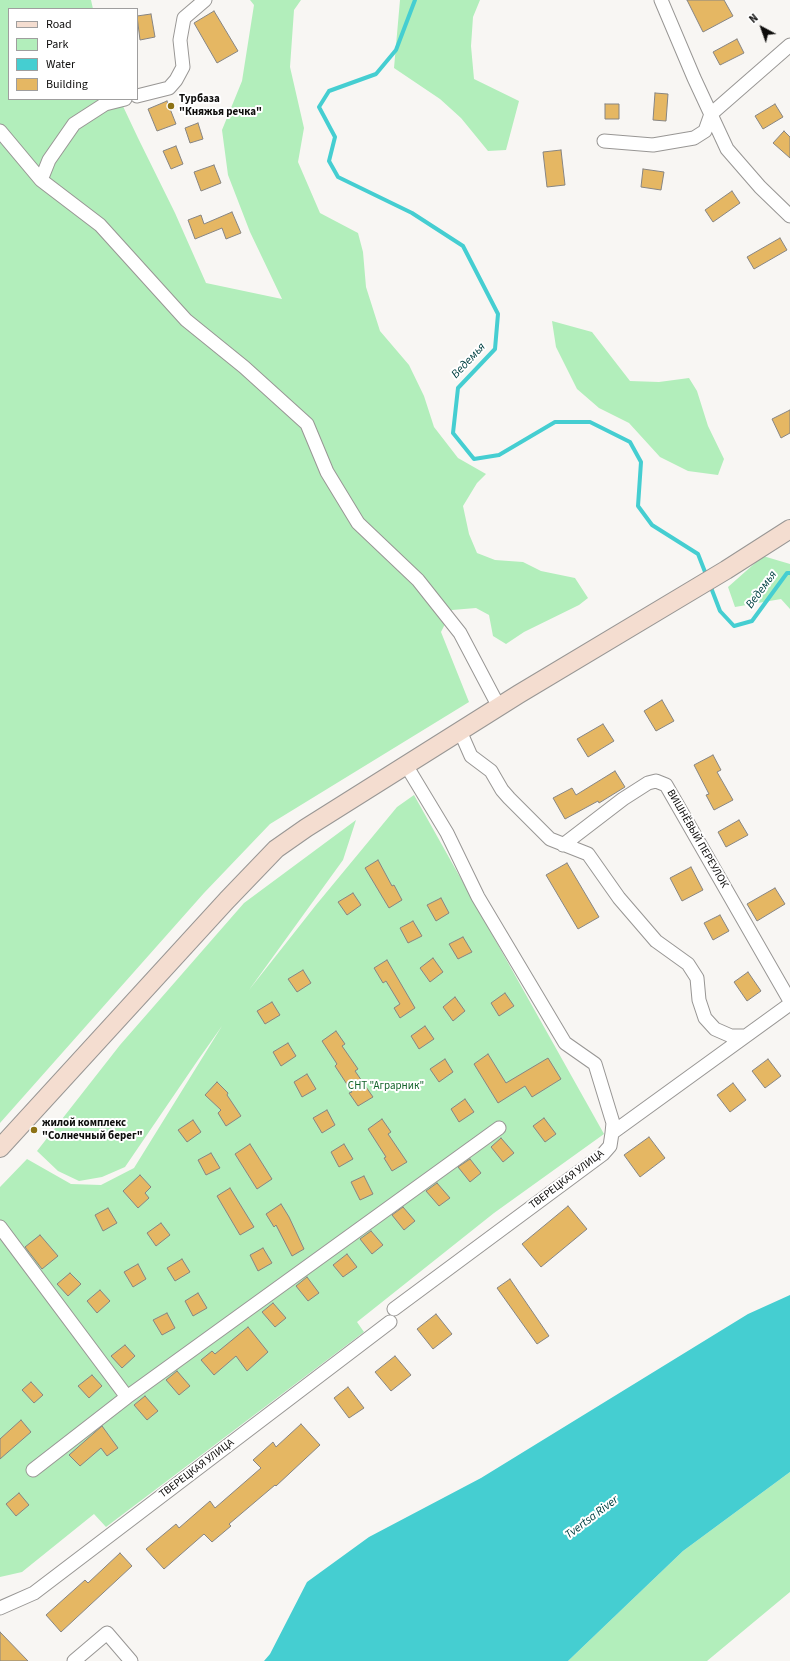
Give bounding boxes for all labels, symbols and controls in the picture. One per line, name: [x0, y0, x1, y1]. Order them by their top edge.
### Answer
legend: [8, 8, 138, 100]
north arrow: [742, 8, 782, 48]
text: N: [746, 11, 761, 27]
text: Road: [46, 16, 72, 33]
text: Park: [46, 36, 68, 53]
text: Water: [46, 56, 75, 73]
text: Building: [46, 76, 88, 93]
place label: Турбаза "Княжья речка": [179, 93, 262, 119]
marker: Турбаза "Княжья речка": [166, 101, 176, 111]
water label: Ведемья: [449, 340, 489, 382]
water label: Ведемья: [743, 568, 781, 612]
street label: ВИШНЁВЫЙ ПЕРЕУЛОК: [663, 787, 731, 891]
park label: СНТ "Аграрник": [348, 1080, 424, 1094]
place label: жилой комплекс "Солнечный берег": [42, 1117, 143, 1143]
marker: жилой комплекс "Солнечный берег": [29, 1125, 39, 1135]
street label: ТВЕРЕЦКАЯ УЛИЦА: [527, 1148, 607, 1212]
street label: ТВЕРЕЦКАЯ УЛИЦА: [157, 1437, 237, 1501]
water label: Tvertsa River: [562, 1493, 622, 1543]

